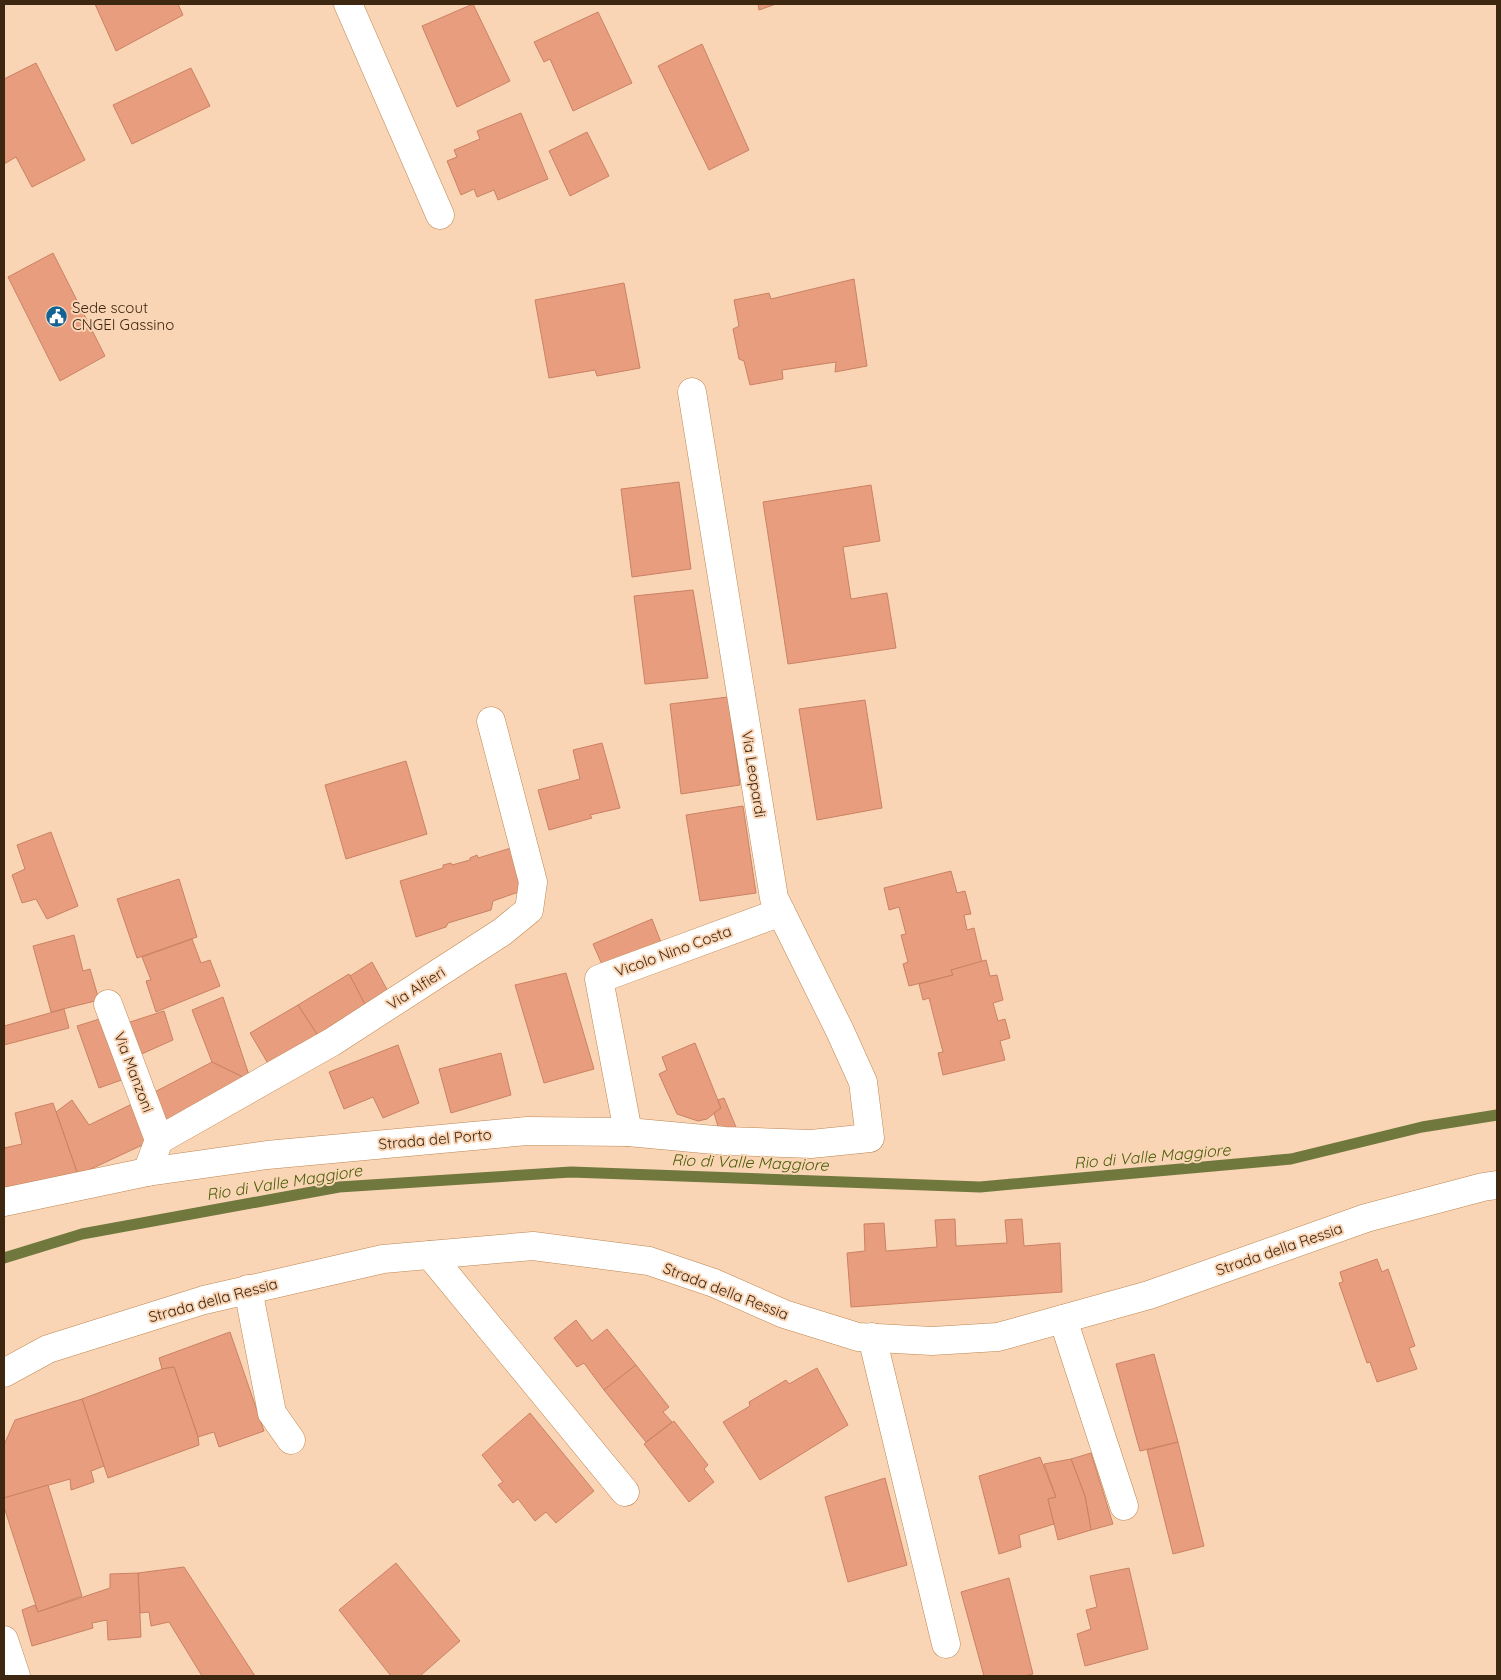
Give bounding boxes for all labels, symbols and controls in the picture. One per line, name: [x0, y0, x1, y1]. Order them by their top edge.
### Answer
place label: Sede scout CNGEI Gassino: [72, 298, 174, 334]
public building icon: Sede scout CNGEI Gassino: [44, 304, 68, 328]
street label: Via Leopardi: [738, 729, 770, 819]
street label: Vicolo Nino Costa: [612, 921, 734, 981]
street label: Via Alfieri: [383, 962, 449, 1014]
street label: Via Manzoni: [110, 1029, 158, 1115]
street label: Strada del Porto: [378, 1125, 492, 1153]
water label: Rio di Valle Maggiore: [1073, 1139, 1232, 1173]
water label: Rio di Valle Maggiore: [671, 1149, 830, 1175]
water label: Rio di Valle Maggiore: [205, 1160, 364, 1204]
street label: Strada della Ressia: [1213, 1218, 1345, 1280]
street label: Strada della Ressia: [661, 1258, 791, 1324]
street label: Strada della Ressia: [146, 1274, 280, 1326]

